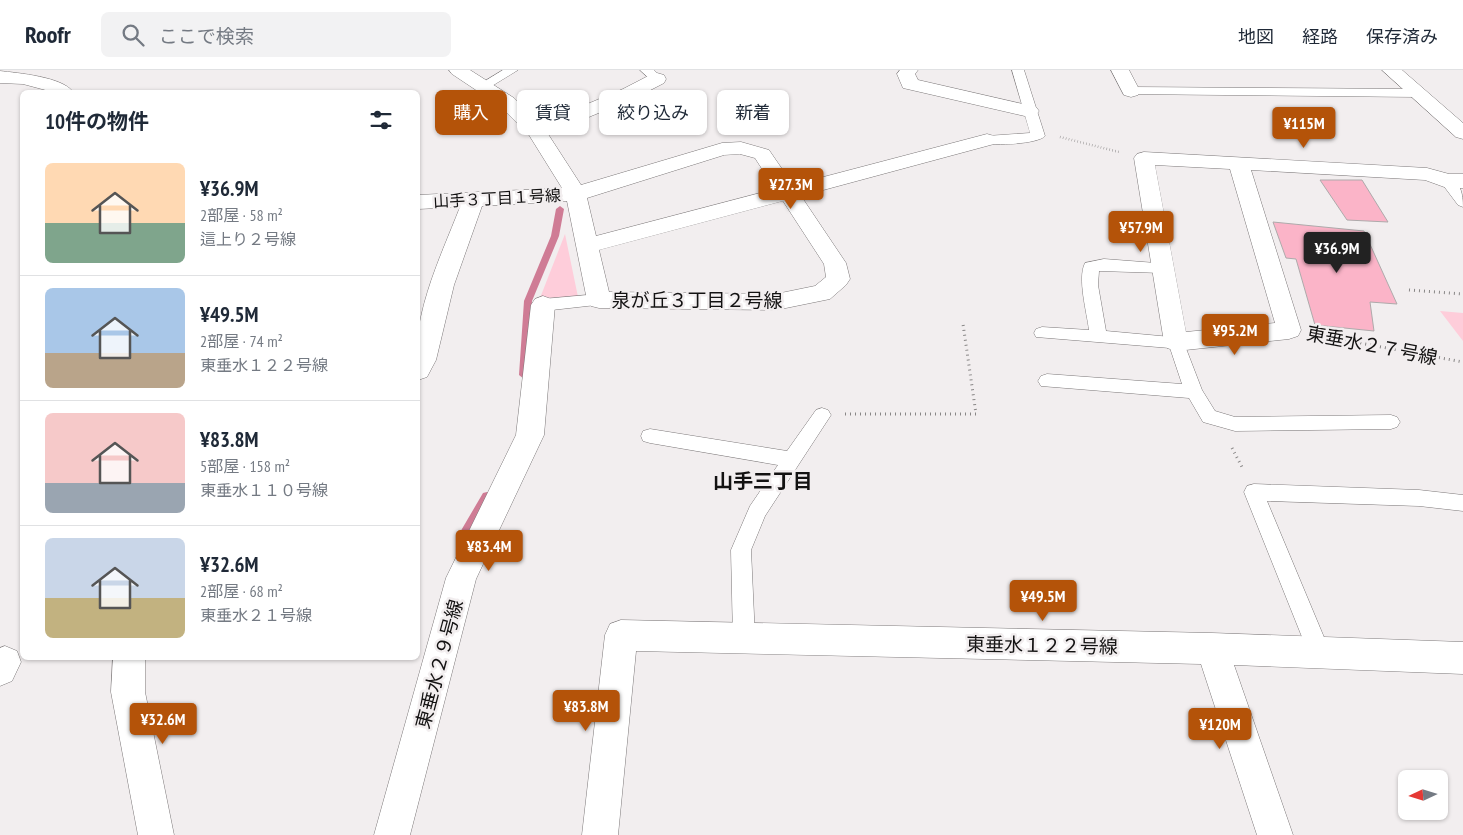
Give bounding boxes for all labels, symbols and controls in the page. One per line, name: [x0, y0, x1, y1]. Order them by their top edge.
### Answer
search box: [101, 12, 451, 57]
text: Roofr: [25, 19, 71, 50]
icon: search: [119, 21, 147, 49]
text: ここで検索: [159, 24, 254, 48]
text: 地図: [1238, 25, 1274, 48]
text: 経路: [1302, 25, 1338, 48]
text: 保存済み: [1366, 25, 1438, 48]
chip: 購入: [435, 90, 507, 135]
chip: 賃貸: [517, 90, 589, 135]
chip: 絞り込み: [599, 90, 707, 135]
chip: 新着: [717, 90, 789, 135]
icon: filters: [367, 106, 395, 134]
pin: ¥115M: [1269, 106, 1339, 149]
text: 10件の物件: [45, 108, 149, 135]
text: ¥115M: [1283, 113, 1325, 133]
pin: ¥27.3M: [750, 168, 832, 210]
text: ¥27.3M: [769, 174, 813, 194]
text: ¥36.9M: [200, 175, 259, 202]
icon: home: [85, 183, 145, 243]
street label: 山手３丁目１号線: [433, 185, 561, 211]
text: 2部屋 · 58 m²: [200, 205, 283, 225]
pin: ¥57.9M: [1100, 210, 1182, 253]
text: ¥57.9M: [1119, 217, 1163, 237]
text: 這上り２号線: [200, 229, 296, 249]
pin: ¥36.9M: [1296, 232, 1378, 274]
text: ¥36.9M: [1315, 238, 1359, 258]
street label: 泉が丘３丁目２号線: [611, 288, 783, 312]
text: ¥49.5M: [200, 301, 259, 328]
icon: home: [85, 308, 145, 368]
pin: ¥95.2M: [1194, 314, 1276, 356]
text: ¥95.2M: [1213, 320, 1257, 340]
street label: 東垂水２７号線: [1304, 321, 1440, 369]
text: 2部屋 · 74 m²: [200, 331, 283, 351]
text: 東垂水１２２号線: [200, 355, 328, 375]
text: ¥83.8M: [200, 426, 259, 453]
icon: home: [85, 433, 145, 493]
text: 5部屋 · 158 m²: [200, 456, 290, 476]
district label: 山手三丁目: [713, 468, 813, 494]
text: 東垂水１１０号線: [200, 480, 328, 500]
pin: ¥83.4M: [448, 530, 530, 572]
text: ¥83.4M: [467, 536, 511, 556]
text: ¥32.6M: [200, 551, 259, 578]
icon: home: [85, 558, 145, 618]
pin: ¥49.5M: [1002, 580, 1084, 622]
text: 2部屋 · 68 m²: [200, 581, 283, 601]
text: ¥49.5M: [1021, 586, 1065, 606]
street label: 東垂水２９号線: [410, 597, 468, 731]
text: 東垂水２１号線: [200, 605, 312, 625]
street label: 東垂水１２２号線: [966, 632, 1118, 658]
pin: ¥83.8M: [545, 690, 627, 732]
text: ¥83.8M: [564, 696, 608, 716]
pin: ¥32.6M: [122, 702, 204, 745]
pin: ¥120M: [1185, 708, 1255, 750]
text: ¥32.6M: [141, 709, 185, 729]
text: ¥120M: [1199, 714, 1241, 734]
north arrow: [1398, 770, 1448, 820]
map controls: [1398, 770, 1448, 820]

